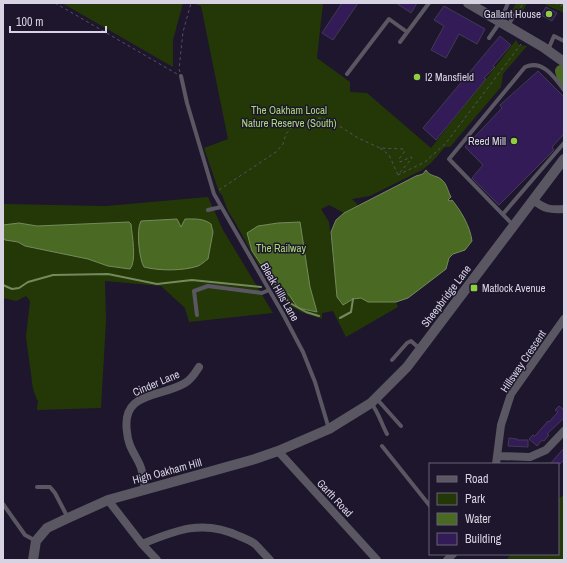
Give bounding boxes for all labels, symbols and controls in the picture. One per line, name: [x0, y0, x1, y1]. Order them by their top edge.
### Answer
place label: Gallant House: [484, 7, 541, 21]
scale bar: [10, 8, 106, 34]
marker: Gallant House: [544, 9, 554, 19]
text: 100 m: [16, 14, 43, 30]
place label: I2 Mansfield: [425, 70, 474, 84]
marker: I2 Mansfield: [412, 72, 422, 82]
park label: The Oakham Local Nature Reserve (South): [241, 103, 337, 130]
place label: Reed Mill: [468, 134, 506, 148]
marker: Reed Mill: [509, 136, 519, 146]
park label: The Railway: [256, 241, 307, 255]
street label: Bleak Hills Lane: [258, 260, 302, 324]
street label: Sheepbridge Lane: [418, 262, 474, 330]
place label: Matlock Avenue: [482, 281, 546, 295]
marker: Matlock Avenue: [469, 283, 479, 293]
street label: Hillsway Crescent: [497, 327, 549, 395]
street label: Cinder Lane: [130, 367, 182, 399]
street label: High Oakham Hill: [131, 455, 203, 487]
legend: [429, 463, 559, 555]
text: Road: [465, 471, 489, 487]
street label: Garth Road: [314, 476, 356, 520]
text: Park: [465, 491, 485, 507]
text: Water: [465, 511, 492, 527]
text: Building: [465, 531, 502, 547]

